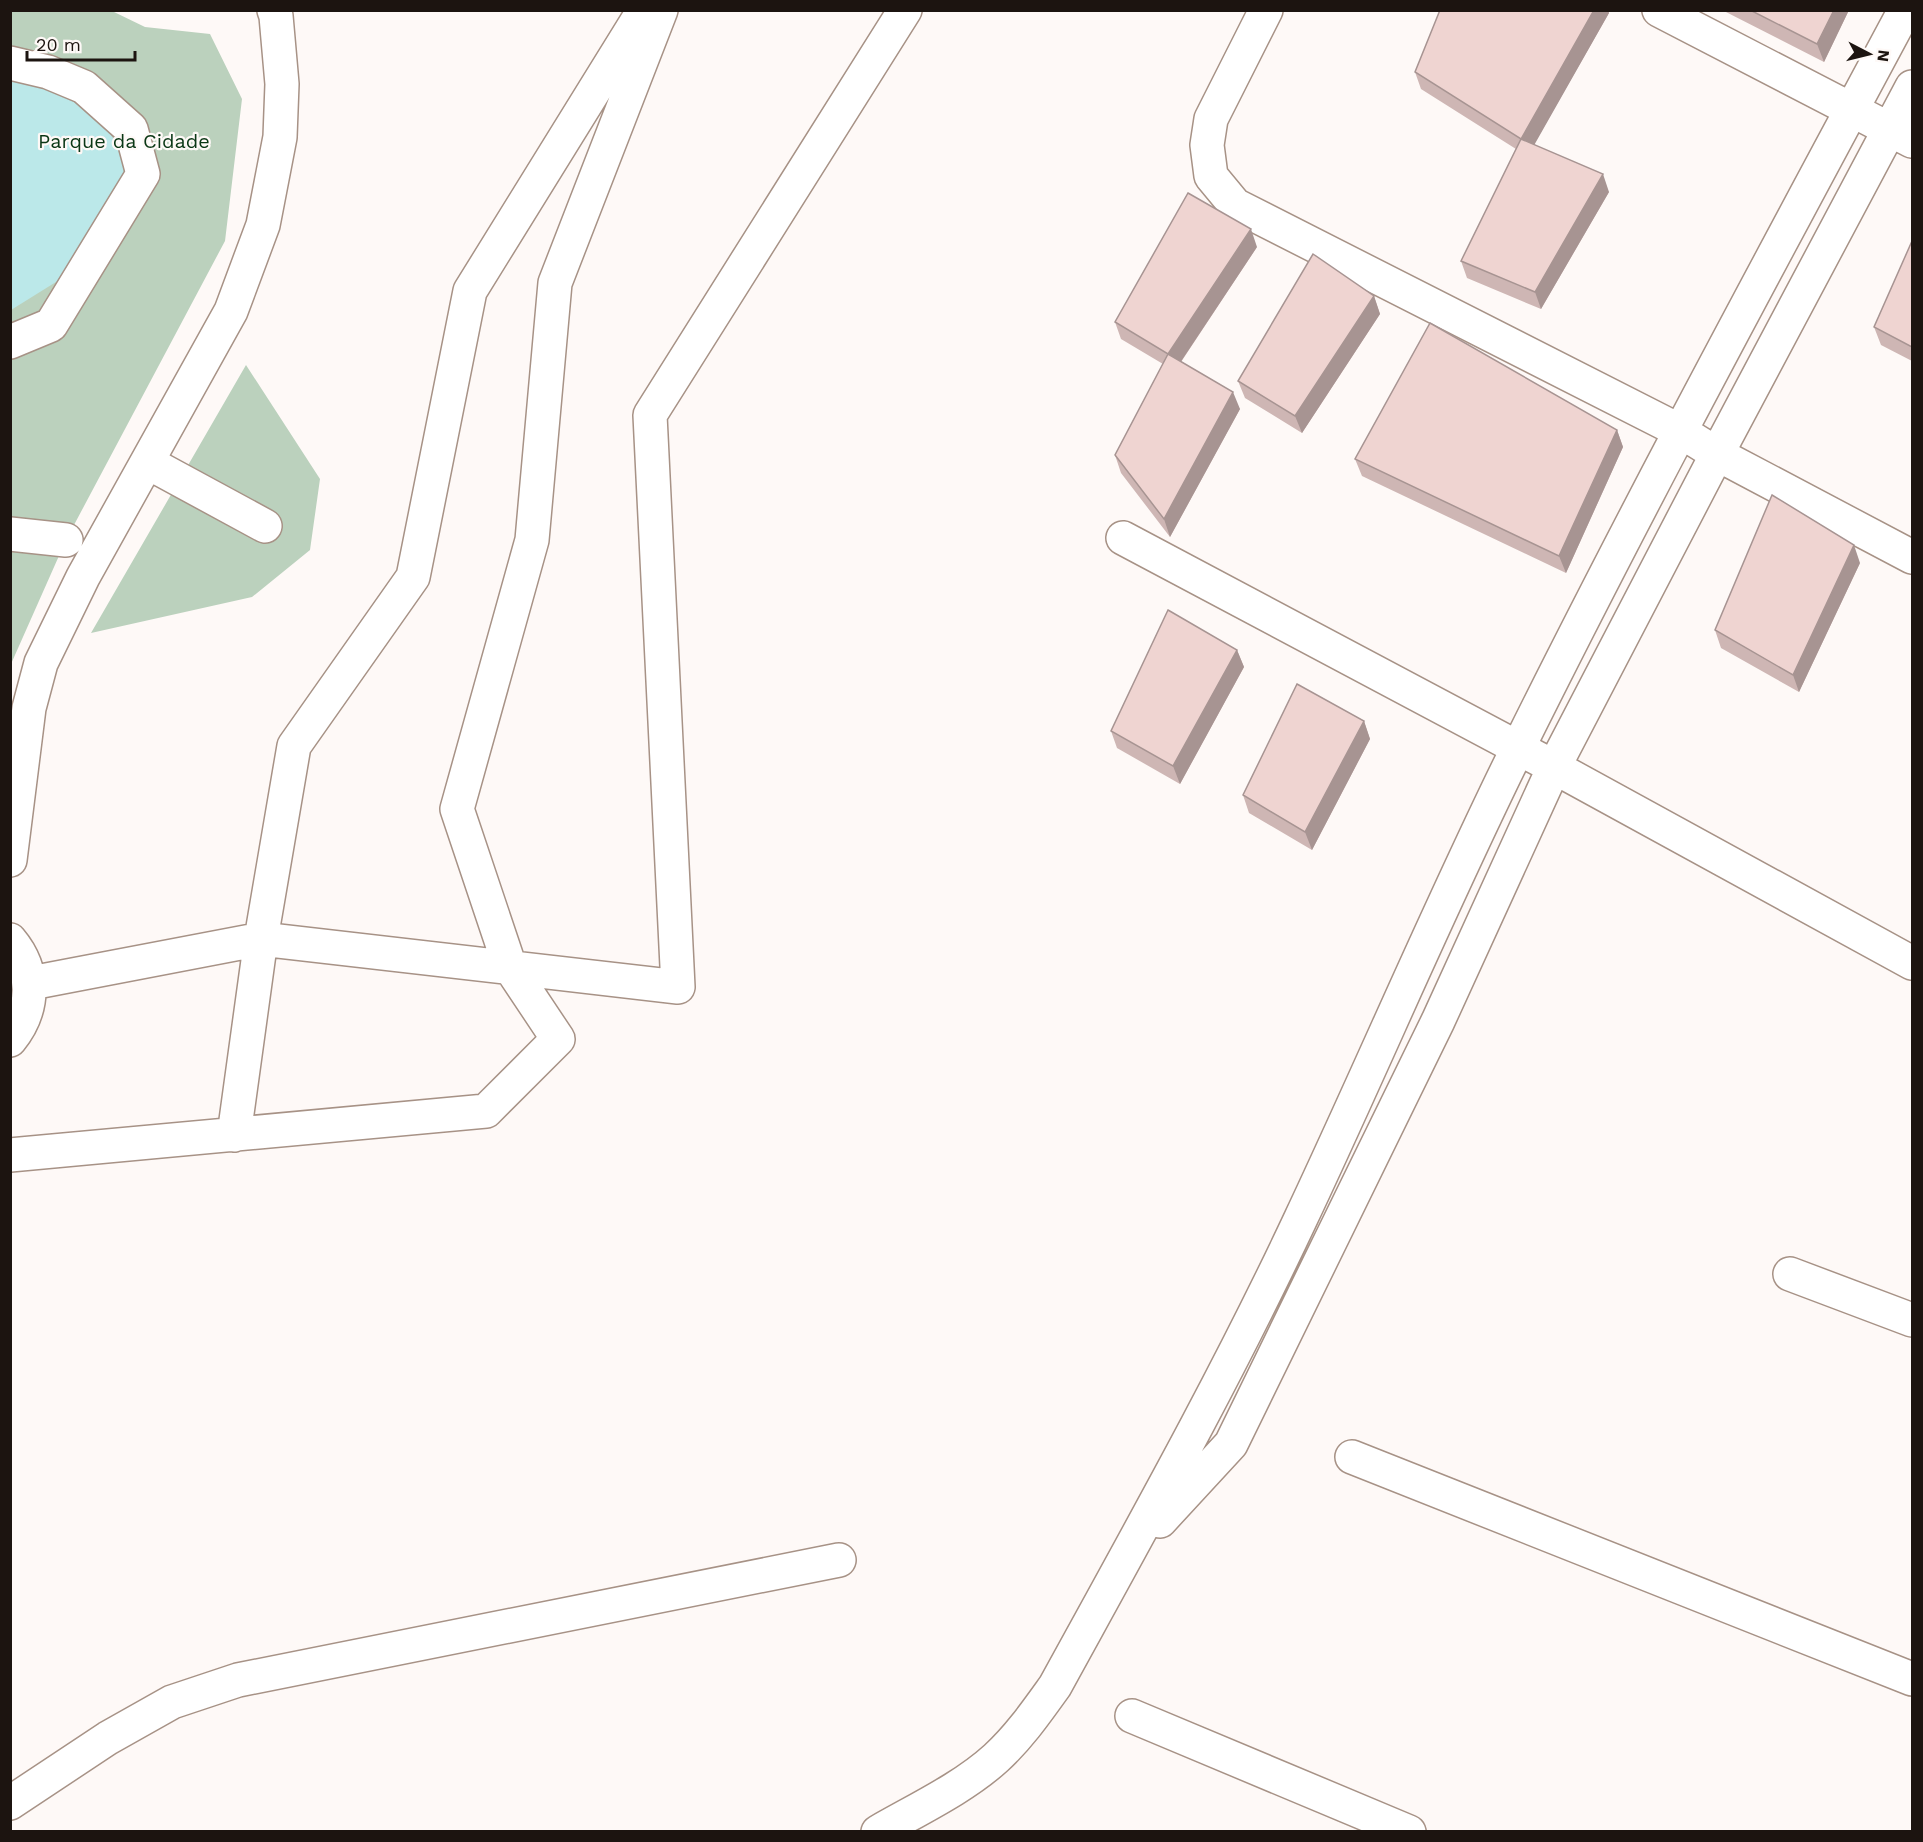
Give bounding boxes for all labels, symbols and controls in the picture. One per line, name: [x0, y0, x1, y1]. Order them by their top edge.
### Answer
scale bar: [27, 24, 135, 62]
north arrow: [1839, 24, 1899, 84]
text: 20 m: [36, 34, 81, 55]
text: N: [1873, 49, 1894, 63]
park label: Parque da Cidade: [38, 129, 210, 153]

